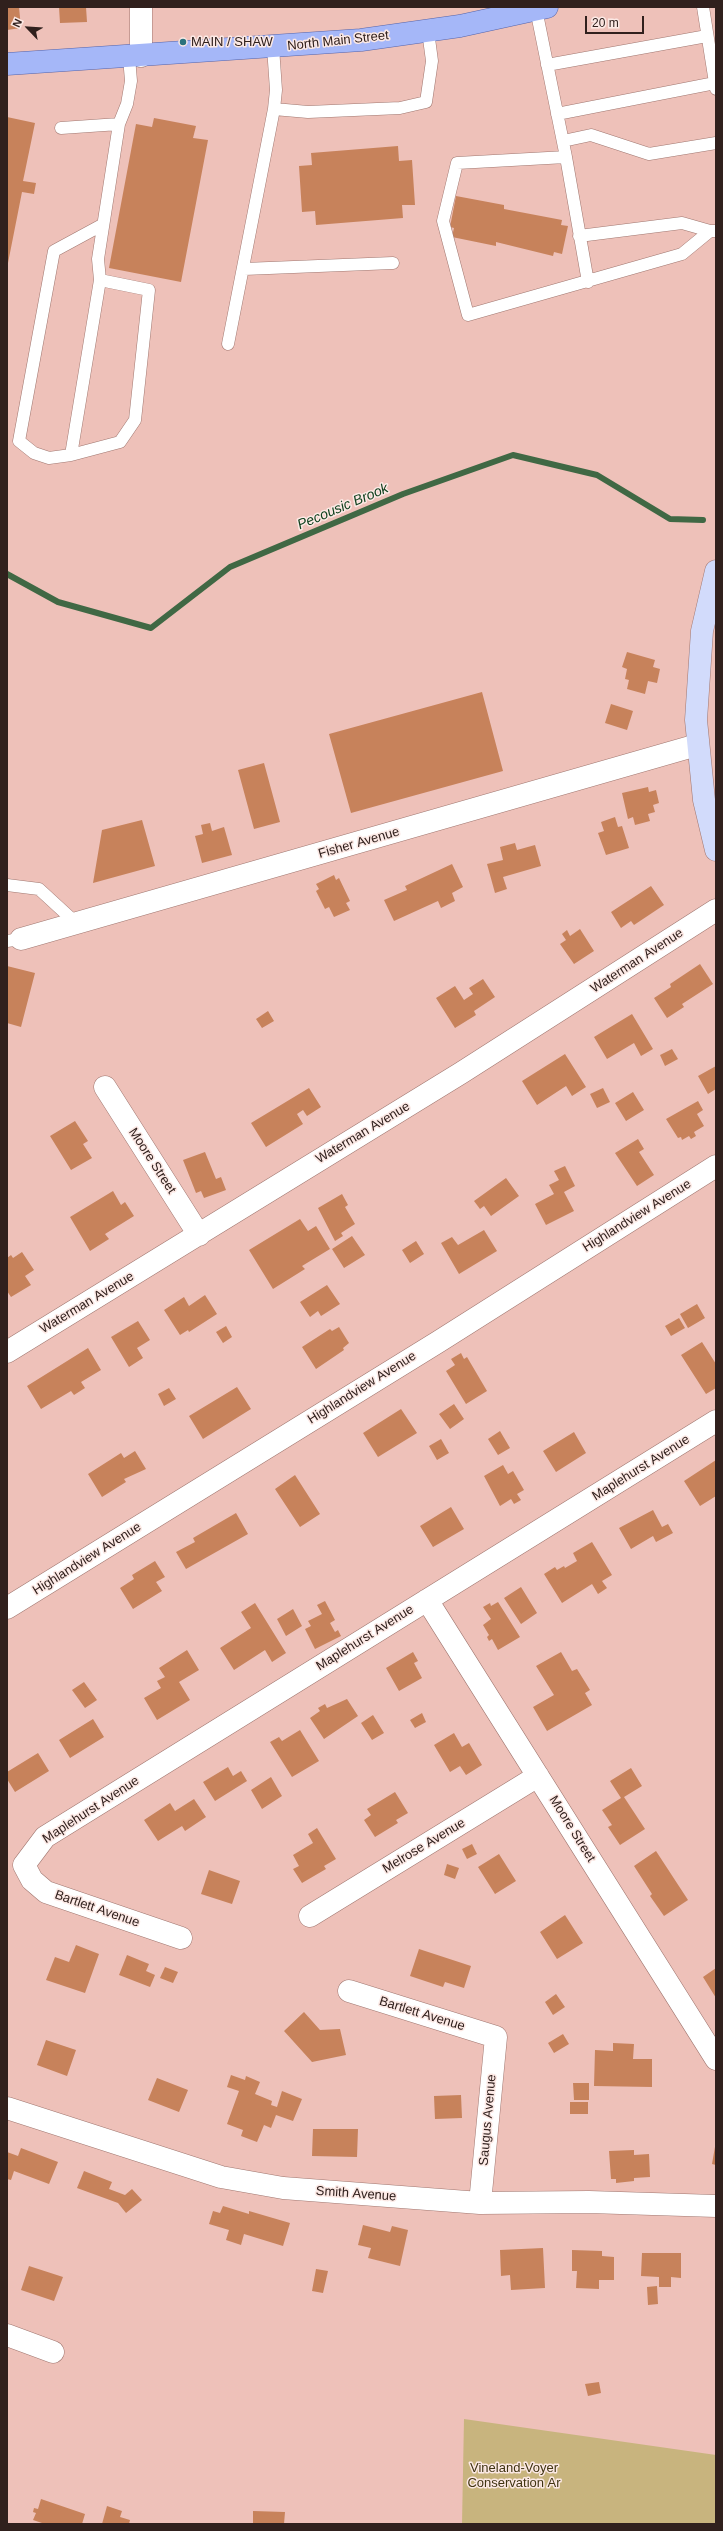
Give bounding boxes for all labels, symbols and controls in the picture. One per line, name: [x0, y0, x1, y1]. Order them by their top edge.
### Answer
north arrow: [8, 8, 48, 48]
scale bar: [587, 8, 646, 34]
text: 20 m: [592, 16, 619, 30]
text: N: [10, 17, 24, 29]
street label: North Main Street: [287, 28, 389, 54]
place label: MAIN / SHAW: [191, 34, 273, 50]
marker: MAIN / SHAW: [178, 37, 188, 47]
water label: Pecousic Brook: [295, 480, 391, 534]
street label: Fisher Avenue: [317, 824, 401, 862]
street label: Waterman Avenue: [588, 925, 686, 997]
street label: Waterman Avenue: [313, 1099, 413, 1167]
street label: Moore Street: [125, 1125, 179, 1197]
street label: Highlandview Avenue: [580, 1176, 694, 1256]
street label: Waterman Avenue: [37, 1269, 137, 1337]
street label: Highlandview Avenue: [305, 1348, 419, 1428]
street label: Maplehurst Avenue: [589, 1432, 693, 1504]
street label: Highlandview Avenue: [30, 1519, 144, 1599]
street label: Maplehurst Avenue: [313, 1602, 417, 1674]
street label: Maplehurst Avenue: [40, 1773, 142, 1847]
street label: Moore Street: [545, 1793, 599, 1865]
street label: Melrose Avenue: [380, 1815, 468, 1877]
street label: Bartlett Avenue: [53, 1887, 141, 1931]
street label: Bartlett Avenue: [377, 1994, 467, 2034]
street label: Saugus Avenue: [476, 2074, 500, 2166]
street label: Smith Avenue: [315, 2183, 397, 2205]
park label: Vineland-Voyer Conservation Ar: [467, 2460, 561, 2491]

